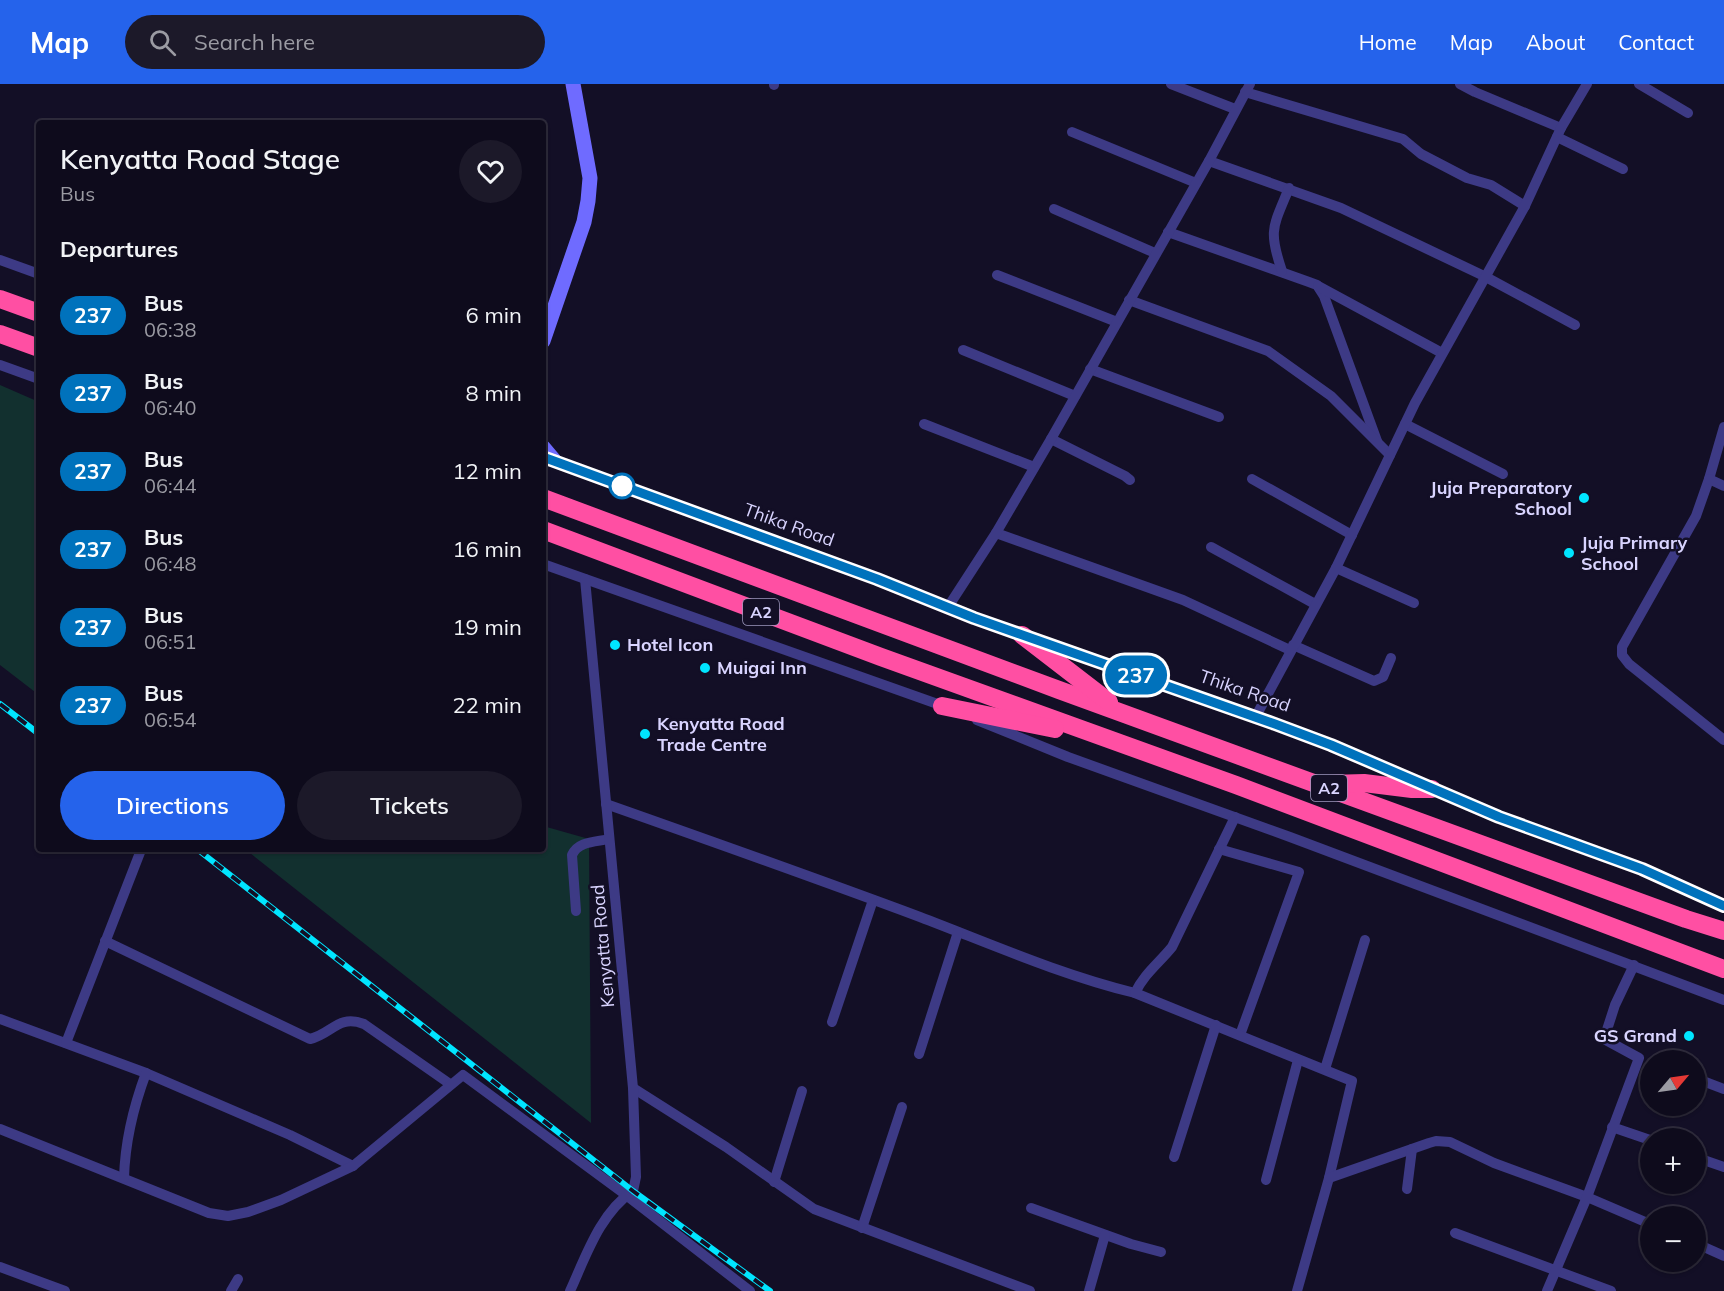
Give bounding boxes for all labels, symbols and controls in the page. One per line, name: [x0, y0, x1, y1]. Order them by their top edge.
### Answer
search box: [125, 15, 545, 69]
text: Map: [30, 25, 89, 60]
icon: search: [146, 26, 179, 59]
text: Search here: [194, 28, 315, 56]
text: Home: [1359, 29, 1417, 55]
text: Map: [1450, 29, 1493, 55]
text: About: [1526, 29, 1585, 55]
text: Contact: [1618, 29, 1694, 55]
button: heart: [459, 140, 522, 203]
text: Kenyatta Road Stage: [60, 141, 340, 176]
text: Bus: [60, 181, 95, 206]
text: Departures: [60, 235, 178, 263]
text: Bus: [144, 289, 183, 317]
text: 6 min: [466, 301, 522, 329]
text: 237: [74, 302, 112, 328]
text: 06:38: [144, 317, 197, 342]
text: Bus: [144, 367, 183, 395]
text: 8 min: [466, 379, 522, 407]
text: 237: [74, 380, 112, 406]
text: 06:40: [144, 395, 197, 420]
text: Bus: [144, 445, 183, 473]
text: 12 min: [452, 457, 522, 485]
text: 237: [74, 458, 112, 484]
text: 06:44: [144, 473, 197, 498]
unlabelled marker: [609, 473, 635, 499]
place label: Juja Preparatory School: [1430, 476, 1572, 520]
marker: Juja Preparatory School: [1577, 491, 1591, 505]
street label: Thika Road: [741, 498, 838, 551]
text: Bus: [144, 523, 183, 551]
place label: Juja Primary School: [1581, 531, 1688, 575]
text: 16 min: [452, 535, 522, 563]
text: 237: [74, 536, 112, 562]
marker: Juja Primary School: [1562, 546, 1576, 560]
text: 06:48: [144, 551, 197, 576]
road number: A2: [743, 599, 779, 625]
text: Bus: [144, 601, 183, 629]
text: 19 min: [452, 613, 522, 641]
text: 237: [74, 614, 112, 640]
text: 06:51: [144, 629, 197, 654]
place label: Hotel Icon: [627, 633, 713, 656]
marker: Hotel Icon: [608, 638, 622, 652]
place label: Muigai Inn: [717, 656, 807, 679]
line badge: 237: [1102, 656, 1170, 694]
marker: Muigai Inn: [698, 661, 712, 675]
text: 237: [1117, 662, 1155, 688]
street label: Thika Road: [1197, 664, 1294, 717]
text: Bus: [144, 679, 183, 707]
text: 22 min: [452, 691, 522, 719]
text: 237: [74, 692, 112, 718]
text: 06:54: [144, 707, 197, 732]
place label: Kenyatta Road Trade Centre: [657, 712, 785, 756]
marker: Kenyatta Road Trade Centre: [638, 727, 652, 741]
button: Directions: [60, 771, 285, 840]
button: Tickets: [297, 771, 522, 840]
road number: A2: [1311, 775, 1347, 801]
street label: Kenyatta Road: [586, 883, 619, 1009]
place label: GS Grand: [1594, 1024, 1677, 1047]
marker: GS Grand: [1682, 1029, 1696, 1043]
north arrow: [1640, 1050, 1706, 1116]
map controls: [1640, 1050, 1706, 1272]
button: +: [1640, 1128, 1706, 1194]
button: −: [1640, 1206, 1706, 1272]

